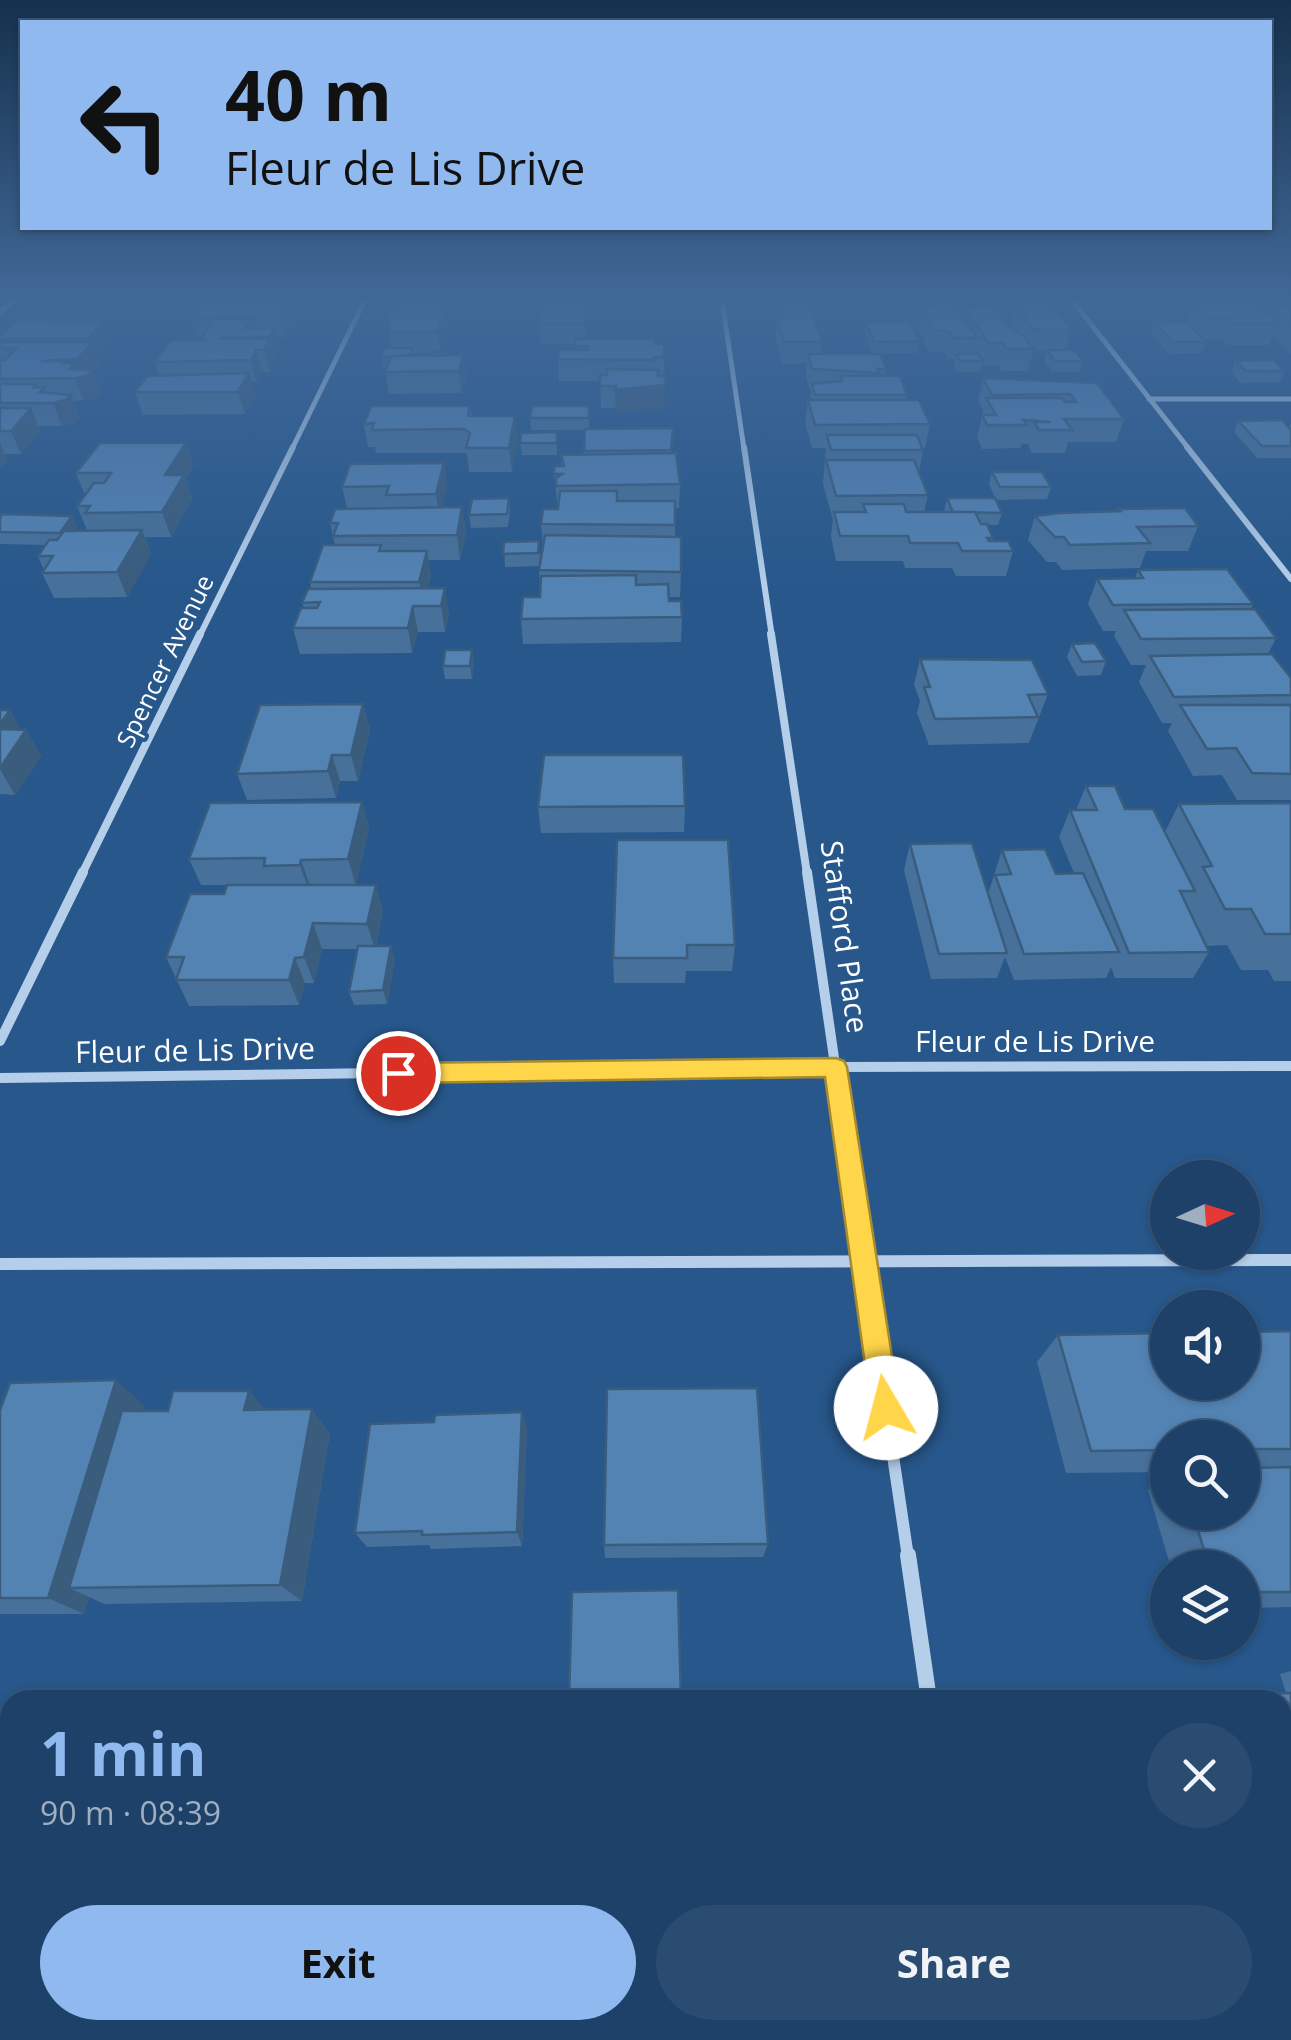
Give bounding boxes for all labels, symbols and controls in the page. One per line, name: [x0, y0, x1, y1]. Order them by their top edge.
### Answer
text: 40 m: [225, 46, 392, 142]
icon: left: [60, 60, 190, 190]
text: Fleur de Lis Drive: [225, 137, 585, 198]
street label: Spencer Avenue: [108, 569, 221, 753]
street label: Stafford Place: [812, 838, 879, 1036]
street label: Fleur de Lis Drive: [915, 1020, 1155, 1061]
street label: Fleur de Lis Drive: [75, 1027, 315, 1072]
pin: [356, 1031, 441, 1116]
icon: arrive: [371, 1046, 426, 1101]
north arrow: [1150, 1160, 1260, 1270]
map controls: [1150, 1160, 1260, 1660]
button: sound: [1150, 1290, 1260, 1400]
position arrow: [834, 1356, 938, 1460]
button: search: [1150, 1420, 1260, 1530]
button: layers: [1150, 1550, 1260, 1660]
text: 1 min: [40, 1712, 207, 1794]
button: close: [1147, 1723, 1252, 1828]
text: 90 m · 08:39: [40, 1791, 221, 1834]
button: Exit: [40, 1905, 636, 2020]
button: Share: [656, 1905, 1252, 2020]

